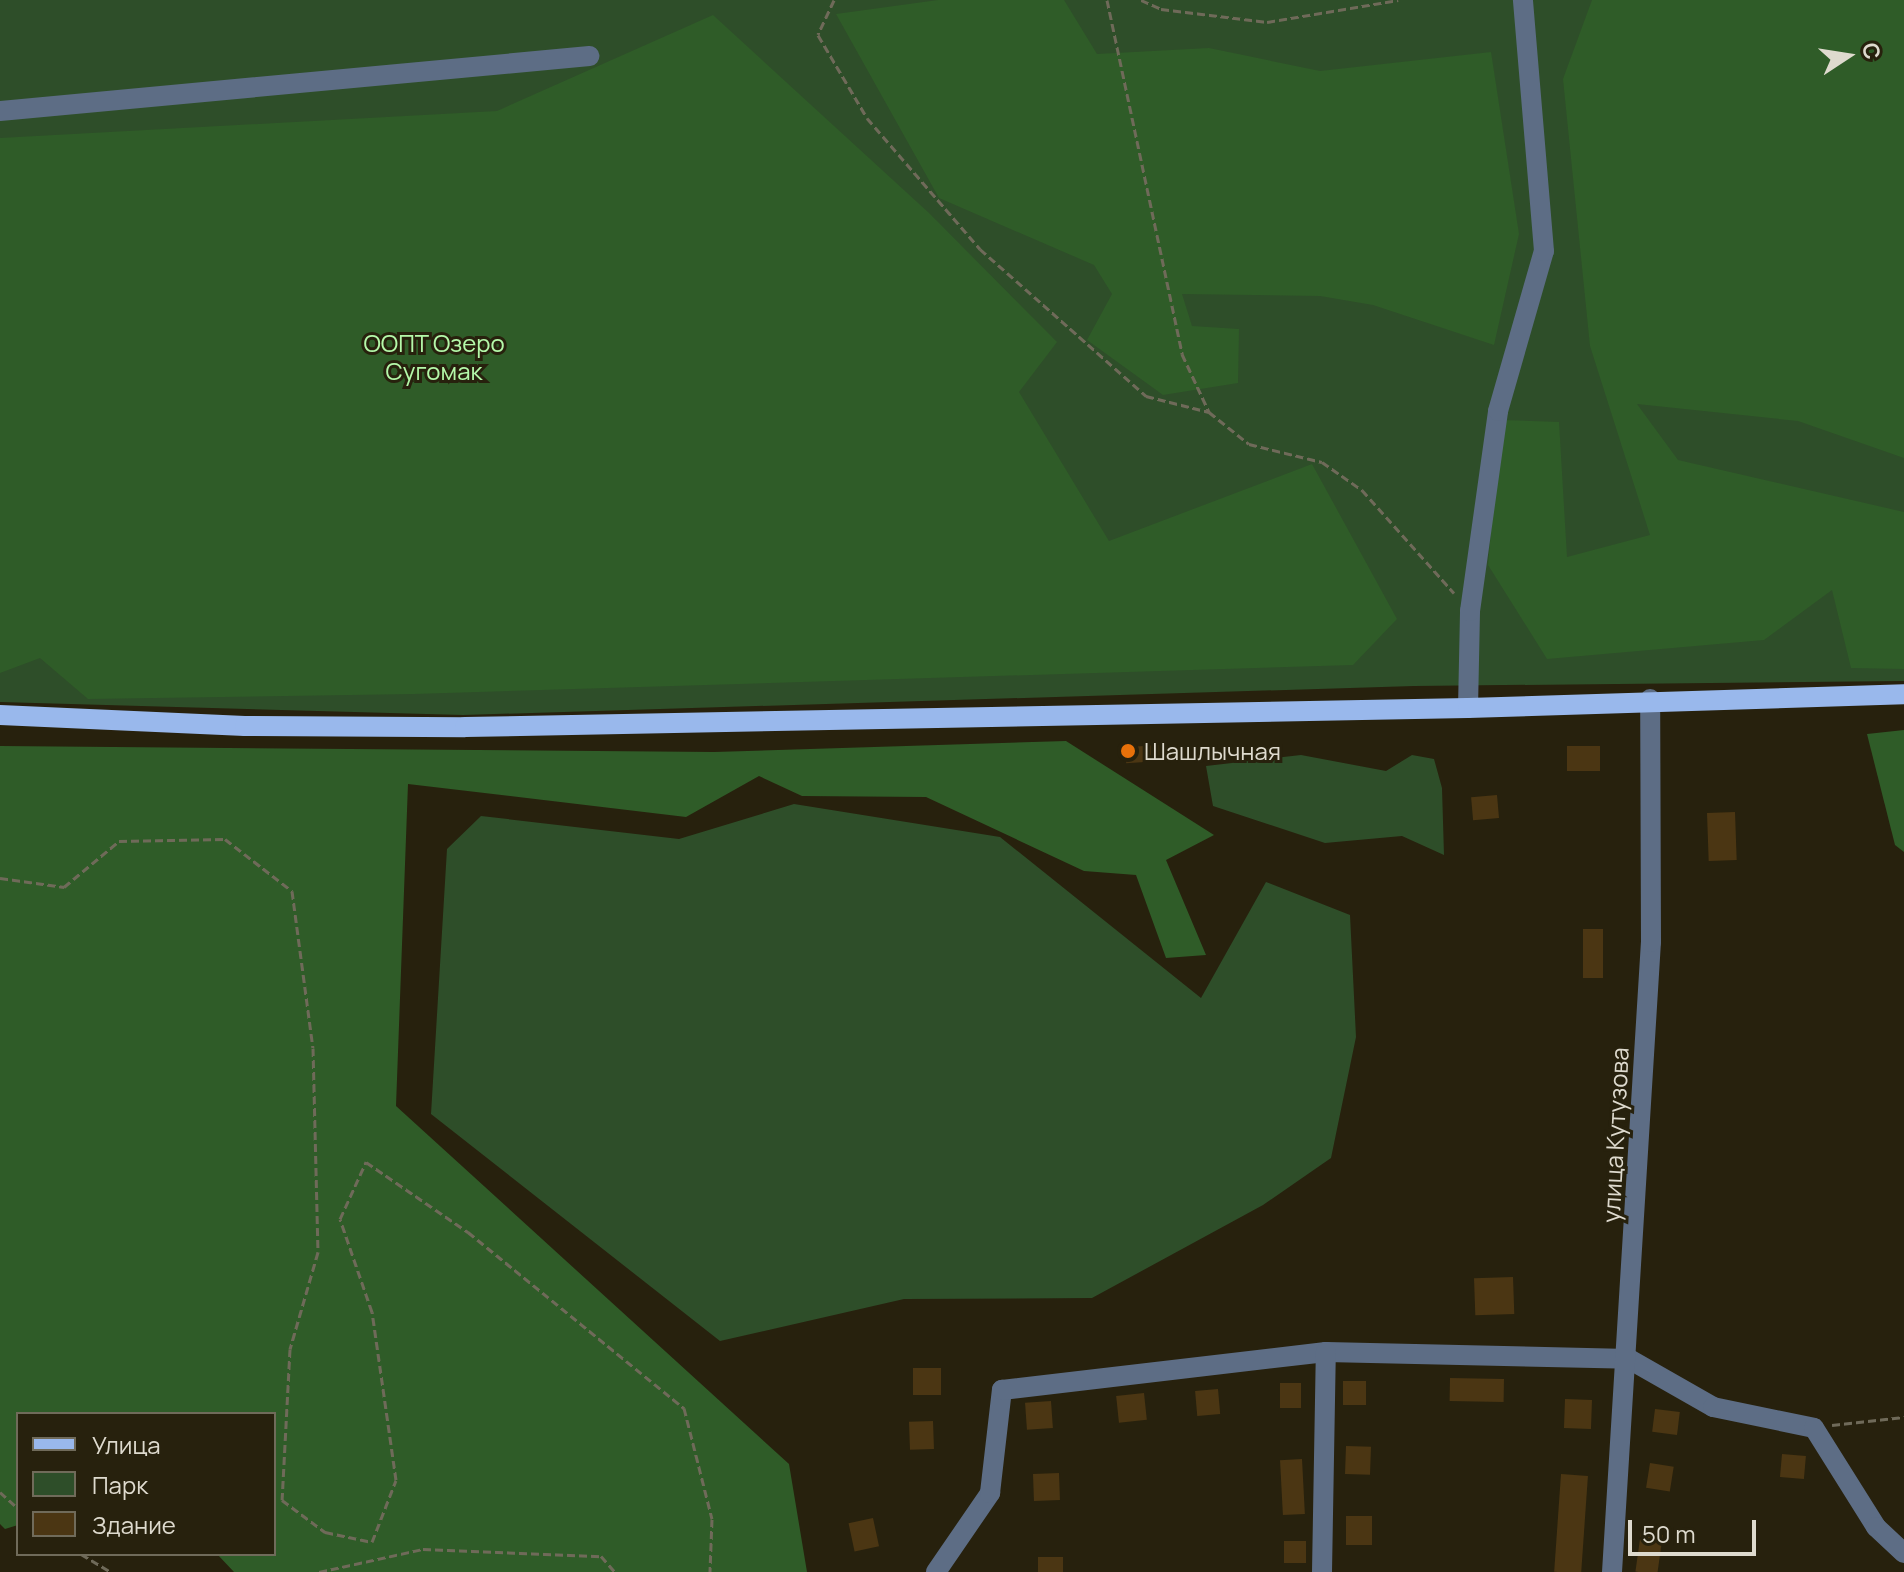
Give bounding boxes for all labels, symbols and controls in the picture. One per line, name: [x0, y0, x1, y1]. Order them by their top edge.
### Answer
north arrow: [1808, 16, 1888, 96]
text: С: [1855, 40, 1888, 62]
park label: ООПТ Озеро Сугомак: [363, 329, 505, 385]
place label: Шашлычная: [1144, 737, 1281, 765]
marker: Шашлычная: [1119, 742, 1137, 760]
street label: улица Кутузова: [1596, 1047, 1634, 1223]
legend: [16, 1412, 276, 1556]
text: Улица: [92, 1428, 161, 1461]
text: Парк: [92, 1468, 148, 1501]
scale bar: [1632, 1504, 1760, 1554]
text: Здание: [92, 1508, 176, 1541]
text: 50 m: [1642, 1517, 1696, 1550]

